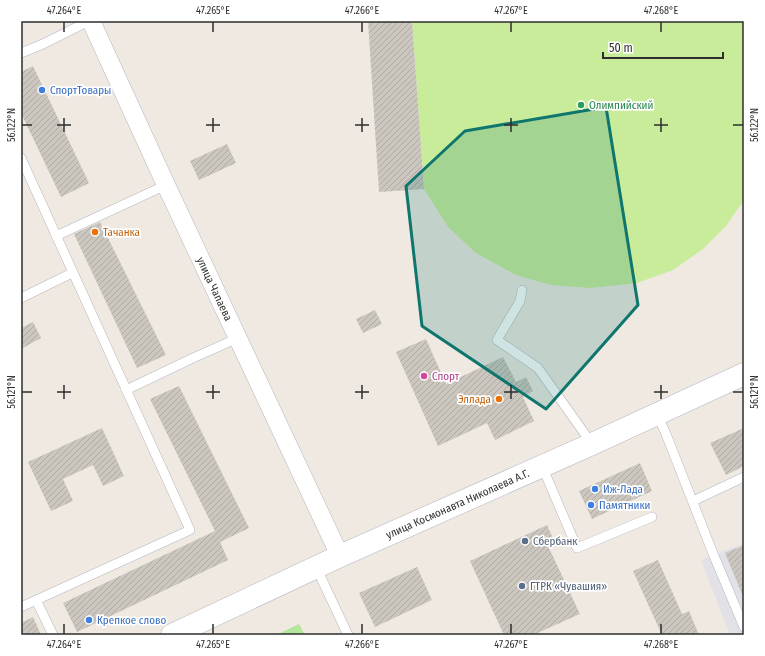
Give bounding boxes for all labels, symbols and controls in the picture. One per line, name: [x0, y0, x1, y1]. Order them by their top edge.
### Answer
text: 47.264°E: [47, 5, 82, 17]
text: 47.265°E: [196, 5, 230, 17]
text: 47.266°E: [345, 5, 380, 17]
text: 47.267°E: [494, 5, 528, 17]
text: 47.268°E: [644, 5, 679, 17]
scale bar: [603, 34, 723, 60]
text: 50 m: [609, 41, 633, 55]
place label: СпортТовары: [50, 84, 111, 97]
marker: СпортТовары: [37, 85, 47, 95]
place label: Олимпийский: [589, 99, 653, 112]
marker: Олимпийский: [576, 100, 586, 110]
text: 56.122°N: [6, 108, 18, 142]
text: 56.122°N: [749, 108, 761, 142]
place label: Тачанка: [103, 226, 140, 239]
marker: Тачанка: [90, 227, 100, 237]
street label: улица Чапаева: [194, 255, 235, 323]
place label: Спорт: [432, 370, 460, 383]
marker: Спорт: [419, 371, 429, 381]
text: 56.121°N: [6, 375, 18, 409]
text: 56.121°N: [749, 375, 761, 409]
place label: Эллада: [458, 393, 491, 406]
marker: Эллада: [494, 394, 504, 404]
street label: улица Космонавта Николаева А.Г.: [384, 466, 531, 541]
place label: Иж-Лада: [603, 483, 643, 496]
marker: Иж-Лада: [590, 484, 600, 494]
place label: Памятники: [599, 499, 651, 512]
marker: Памятники: [586, 500, 596, 510]
place label: Сбербанк: [533, 535, 578, 548]
marker: Сбербанк: [520, 536, 530, 546]
place label: ГТРК «Чувашия»: [530, 580, 607, 593]
marker: ГТРК «Чувашия»: [517, 581, 527, 591]
place label: Крепкое слово: [97, 614, 166, 627]
marker: Крепкое слово: [84, 615, 94, 625]
text: 47.264°E: [47, 639, 82, 651]
text: 47.265°E: [196, 639, 230, 651]
text: 47.266°E: [345, 639, 380, 651]
text: 47.267°E: [494, 639, 528, 651]
text: 47.268°E: [644, 639, 679, 651]

